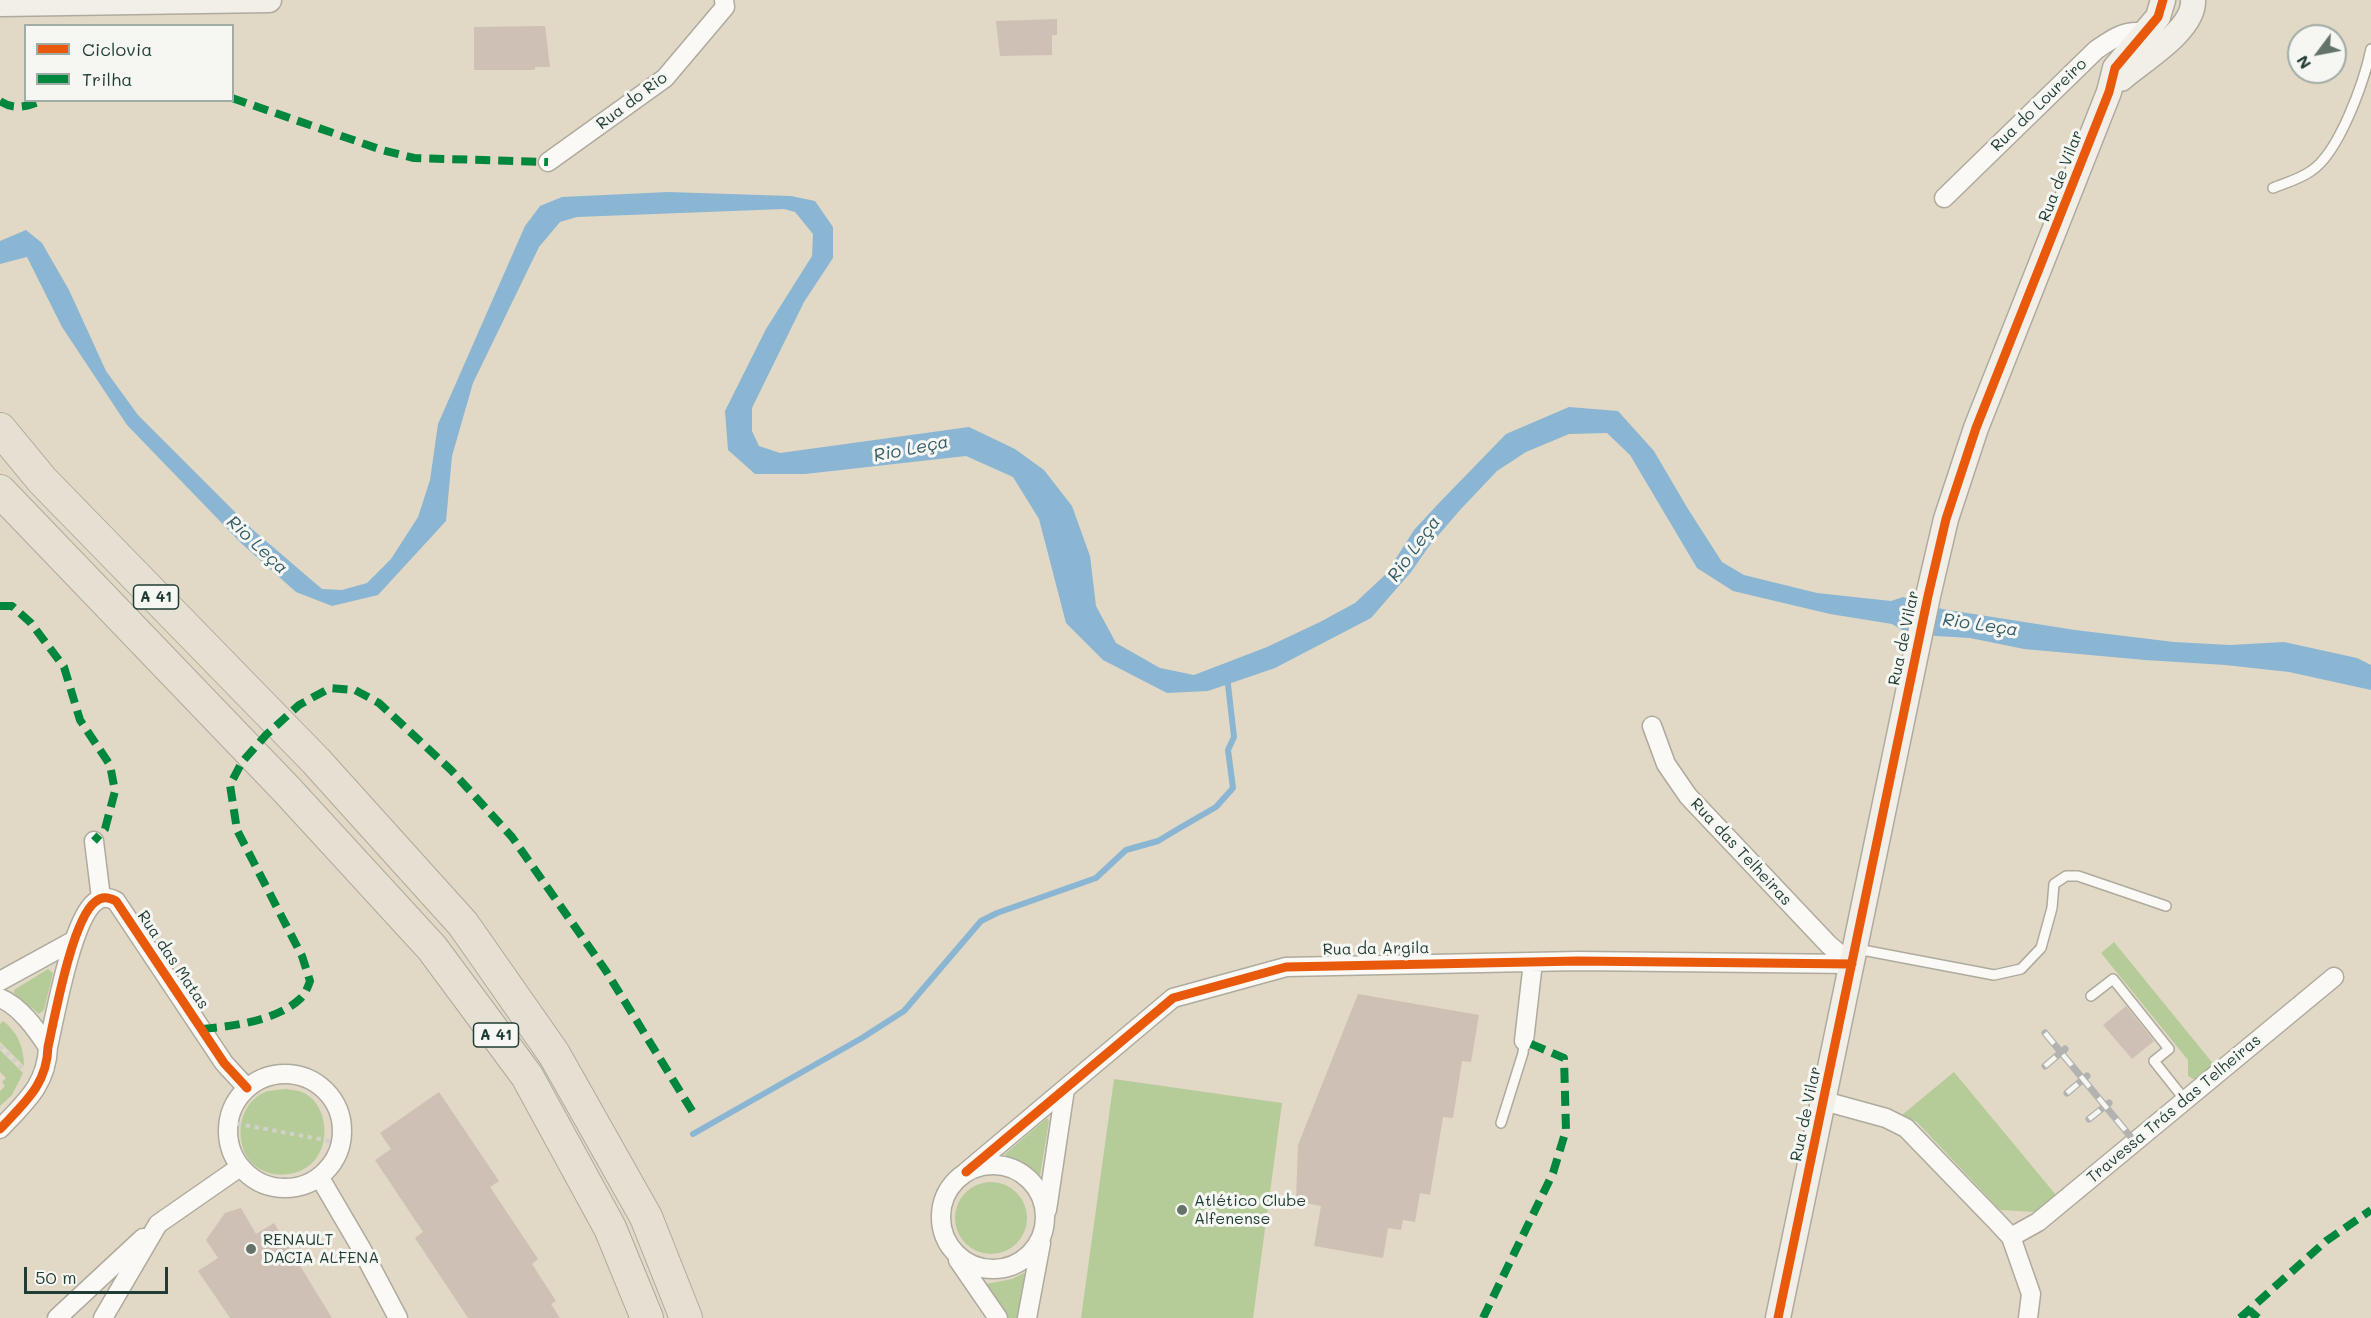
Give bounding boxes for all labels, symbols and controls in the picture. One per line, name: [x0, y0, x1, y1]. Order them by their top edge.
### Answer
legend: [24, 24, 234, 102]
north arrow: [2287, 24, 2347, 84]
text: Ciclovia: [82, 37, 152, 61]
text: N: [2291, 52, 2315, 73]
street label: Rua do Loureiro: [1987, 54, 2091, 156]
text: Trilha: [82, 67, 132, 91]
street label: Rua do Rio: [593, 68, 671, 134]
street label: Rua de Vilar: [2035, 128, 2087, 224]
water label: Rio Leça: [872, 431, 950, 467]
water label: Rio Leça: [222, 511, 292, 579]
water label: Rio Leça: [1383, 512, 1445, 586]
road number: A 41: [134, 585, 178, 609]
street label: Rua de Vilar: [1885, 589, 1923, 687]
water label: Rio Leça: [1941, 609, 2019, 641]
street label: Rua das Telheiras: [1686, 794, 1796, 910]
street label: Rua das Matas: [133, 907, 213, 1013]
street label: Rua da Argila: [1323, 938, 1429, 960]
road number: A 41: [474, 1023, 518, 1047]
street label: Travessa Trás das Telheiras: [2083, 1031, 2265, 1187]
street label: Rua de Vilar: [1787, 1065, 1825, 1163]
place label: Atlético Clube Alfenense: [1194, 1191, 1306, 1229]
marker: Atlético Clube Alfenense: [1175, 1203, 1189, 1217]
place label: RENAULT DACIA ALFENA: [263, 1230, 379, 1268]
marker: RENAULT DACIA ALFENA: [244, 1242, 258, 1256]
scale bar: [27, 1255, 171, 1293]
text: 50 m: [35, 1265, 77, 1289]

